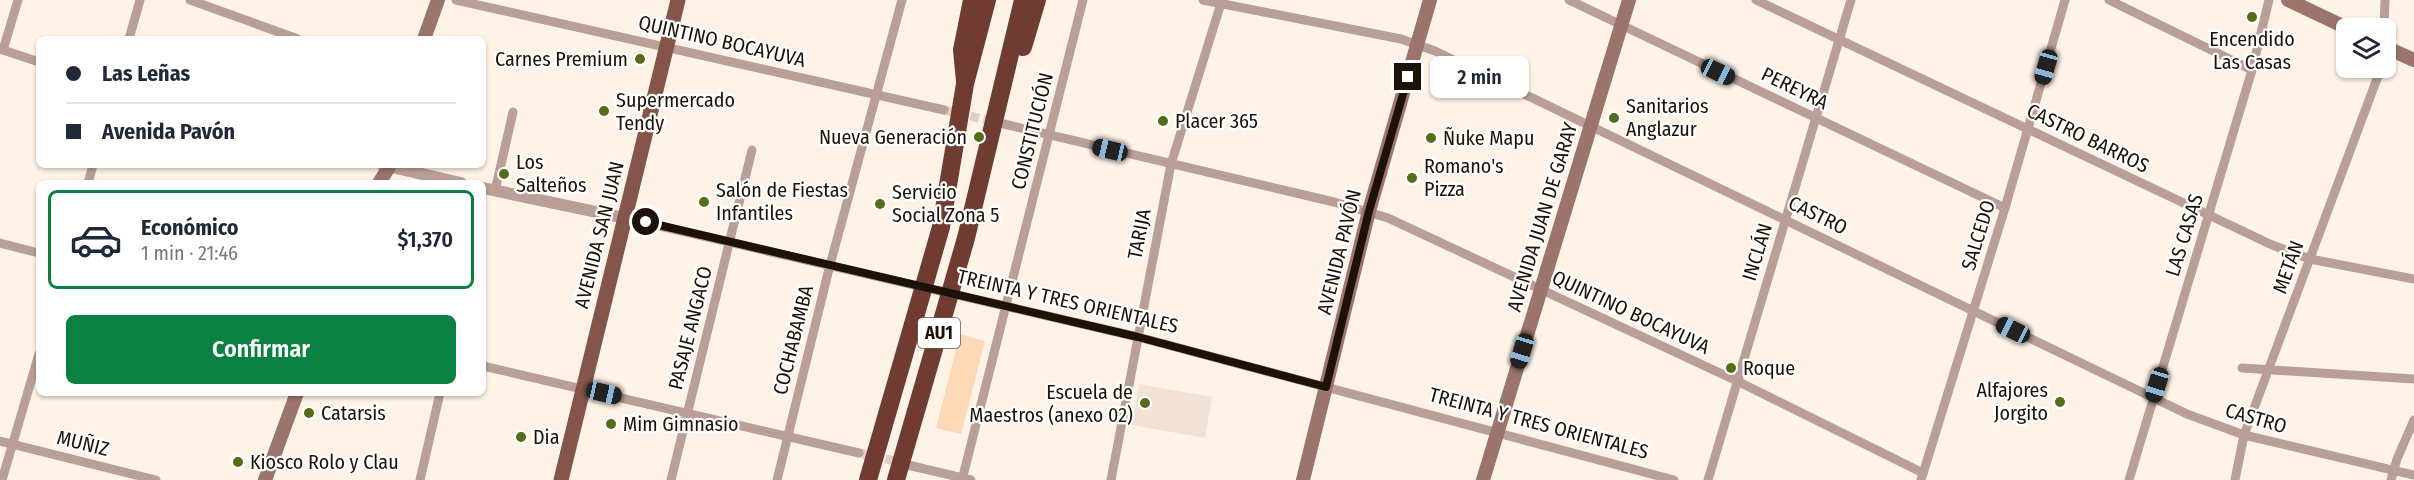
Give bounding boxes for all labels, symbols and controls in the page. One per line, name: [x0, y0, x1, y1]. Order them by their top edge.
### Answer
street label: QUINTINO BOCAYUVA: [636, 10, 808, 72]
marker: Encendido Las Casas: [2245, 10, 2259, 24]
map controls: [2336, 18, 2396, 78]
button: layers: [2336, 18, 2396, 78]
place label: Encendido Las Casas: [2209, 27, 2295, 74]
place label: Carnes Premium: [495, 47, 628, 71]
car: [2032, 47, 2060, 87]
marker: Carnes Premium: [633, 52, 647, 66]
callout: 2 min: [1429, 56, 1528, 98]
car: [1698, 56, 1738, 88]
text: Las Leñas: [102, 60, 190, 87]
street label: PEREYRA: [1758, 62, 1833, 115]
route end: [1394, 63, 1421, 90]
text: 2 min: [1457, 65, 1502, 89]
street label: CONSTITUCIÓN: [1006, 70, 1058, 192]
place label: Supermercado Tendy: [616, 88, 735, 135]
place label: Sanitarios Anglazur: [1626, 94, 1709, 141]
street label: CASTRO BARROS: [2023, 98, 2153, 178]
marker: Supermercado Tendy: [597, 104, 611, 118]
place label: Placer 365: [1175, 109, 1258, 133]
marker: Sanitarios Anglazur: [1607, 111, 1621, 125]
marker: Placer 365: [1156, 114, 1170, 128]
text: Avenida Pavón: [102, 118, 235, 145]
street label: AVENIDA JUAN DE GARAY: [1502, 120, 1582, 314]
place label: Nueva Generación: [819, 125, 967, 149]
place label: Ñuke Mapu: [1443, 126, 1534, 150]
marker: Nueva Generación: [972, 130, 986, 144]
marker: Ñuke Mapu: [1424, 131, 1438, 145]
car: [1090, 137, 1130, 163]
place label: Los Salteños: [516, 150, 587, 197]
place label: Romano's Pizza: [1424, 154, 1504, 201]
street label: AVENIDA SAN JUAN: [569, 159, 629, 311]
marker: Los Salteños: [497, 167, 511, 181]
marker: Romano's Pizza: [1405, 171, 1419, 185]
place label: Salón de Fiestas Infantiles: [716, 178, 848, 225]
place label: Servicio Social Zona 5: [892, 180, 999, 227]
street label: AVENIDA PAVÓN: [1312, 187, 1366, 317]
street label: CASTRO: [1785, 190, 1851, 240]
street label: LAS CASAS: [2160, 191, 2208, 279]
marker: Salón de Fiestas Infantiles: [697, 195, 711, 209]
marker: Servicio Social Zona 5: [873, 197, 887, 211]
street label: SALCEDO: [1956, 197, 2000, 273]
street label: TARIJA: [1122, 206, 1156, 261]
route start: [632, 208, 659, 235]
icon: car: [69, 213, 123, 267]
text: Económico: [141, 214, 239, 241]
street label: INCLÁN: [1737, 220, 1777, 284]
text: $1,370: [397, 226, 453, 253]
street label: METÁN: [2267, 237, 2309, 297]
text: 1 min · 21:46: [141, 241, 238, 265]
street label: PASAJE ANGACO: [663, 264, 717, 392]
street label: TREINTA Y TRES ORIENTALES: [955, 264, 1181, 338]
street label: QUINTINO BOCAYUVA: [1548, 265, 1714, 359]
street label: COCHABAMBA: [768, 282, 818, 397]
car: [1993, 314, 2033, 346]
button: Confirmar: [66, 315, 456, 384]
road number: AU1: [918, 318, 960, 348]
car: [1508, 331, 1536, 371]
place label: Roque: [1743, 356, 1795, 380]
marker: Roque: [1724, 361, 1738, 375]
car: [2143, 365, 2171, 405]
place label: Alfajores Jorgito: [1977, 378, 2048, 425]
car: [584, 380, 624, 406]
place label: Escuela de Maestros (anexo 02): [969, 380, 1133, 427]
street label: TREINTA Y TRES ORIENTALES: [1427, 382, 1651, 464]
marker: Alfajores Jorgito: [2053, 395, 2067, 409]
marker: Escuela de Maestros (anexo 02): [1138, 396, 1152, 410]
street label: CASTRO: [2223, 398, 2289, 438]
place label: Catarsis: [321, 401, 386, 425]
marker: Catarsis: [302, 406, 316, 420]
place label: Mim Gimnasio: [623, 412, 739, 436]
marker: Mim Gimnasio: [604, 417, 618, 431]
street label: MUÑIZ: [54, 425, 112, 461]
place label: Dia: [533, 425, 559, 449]
marker: Dia: [514, 430, 528, 444]
place label: Kiosco Rolo y Clau: [250, 450, 399, 474]
marker: Kiosco Rolo y Clau: [231, 455, 245, 469]

